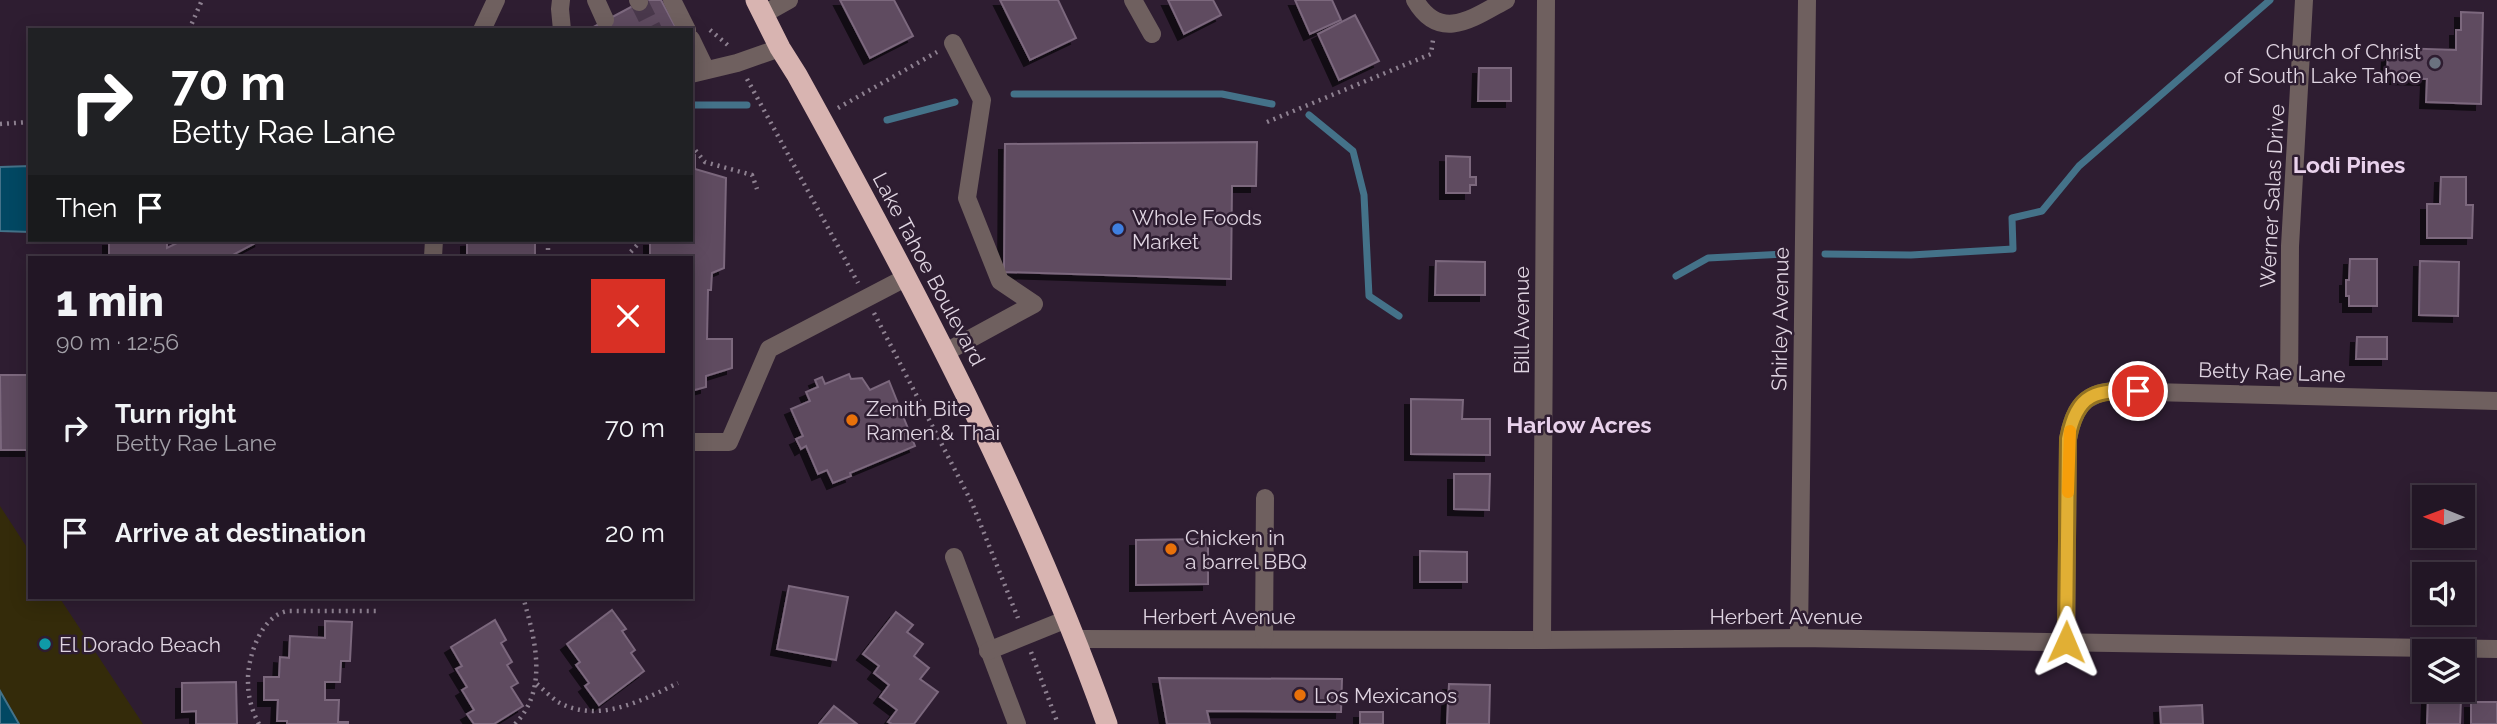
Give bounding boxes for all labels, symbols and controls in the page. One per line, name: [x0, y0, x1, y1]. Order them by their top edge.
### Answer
place label: Church of Christ of South Lake Tahoe: [2224, 39, 2421, 88]
text: 70 m: [171, 54, 286, 111]
marker: Church of Christ of South Lake Tahoe: [2427, 55, 2443, 71]
icon: right: [56, 56, 147, 147]
street label: Werner Salas Drive: [2255, 103, 2289, 289]
text: Betty Rae Lane: [171, 113, 396, 150]
district label: Lodi Pines: [2293, 151, 2405, 178]
street label: Lake Tahoe Boulevard: [867, 168, 991, 370]
icon: arrive: [131, 189, 169, 227]
text: Then: [56, 193, 117, 223]
place label: Whole Foods Market: [1132, 205, 1262, 254]
marker: Whole Foods Market: [1110, 221, 1126, 237]
street label: Shirley Avenue: [1766, 247, 1794, 391]
street label: Bill Avenue: [1509, 266, 1534, 374]
text: 1 min: [56, 277, 164, 326]
button: close: [591, 279, 665, 353]
text: 90 m · 12:56: [56, 328, 179, 355]
street label: Betty Rae Lane: [2198, 357, 2346, 387]
pin: [2108, 361, 2168, 421]
icon: arrive: [2119, 372, 2157, 410]
place label: Zenith Bite Ramen & Thai: [866, 396, 1000, 445]
text: Turn right: [115, 399, 236, 429]
icon: right: [56, 409, 94, 447]
district label: Harlow Acres: [1506, 411, 1652, 438]
marker: Zenith Bite Ramen & Thai: [844, 412, 860, 428]
text: 70 m: [605, 413, 665, 443]
text: Betty Rae Lane: [115, 429, 276, 456]
north arrow: [2412, 485, 2474, 548]
map controls: [2412, 485, 2475, 702]
icon: arrive: [56, 514, 94, 552]
text: Arrive at destination: [115, 518, 366, 548]
text: 20 m: [605, 518, 665, 548]
place label: Chicken in a barrel BBQ: [1185, 525, 1307, 574]
marker: Chicken in a barrel BBQ: [1163, 541, 1179, 557]
button: sound: [2412, 562, 2475, 625]
street label: Herbert Avenue: [1142, 604, 1296, 629]
street label: Herbert Avenue: [1709, 604, 1863, 629]
position arrow: [2029, 605, 2103, 679]
place label: El Dorado Beach: [59, 632, 221, 657]
marker: El Dorado Beach: [37, 636, 53, 652]
button: layers: [2412, 639, 2475, 702]
place label: Los Mexicanos: [1314, 683, 1457, 708]
marker: Los Mexicanos: [1292, 687, 1308, 703]

